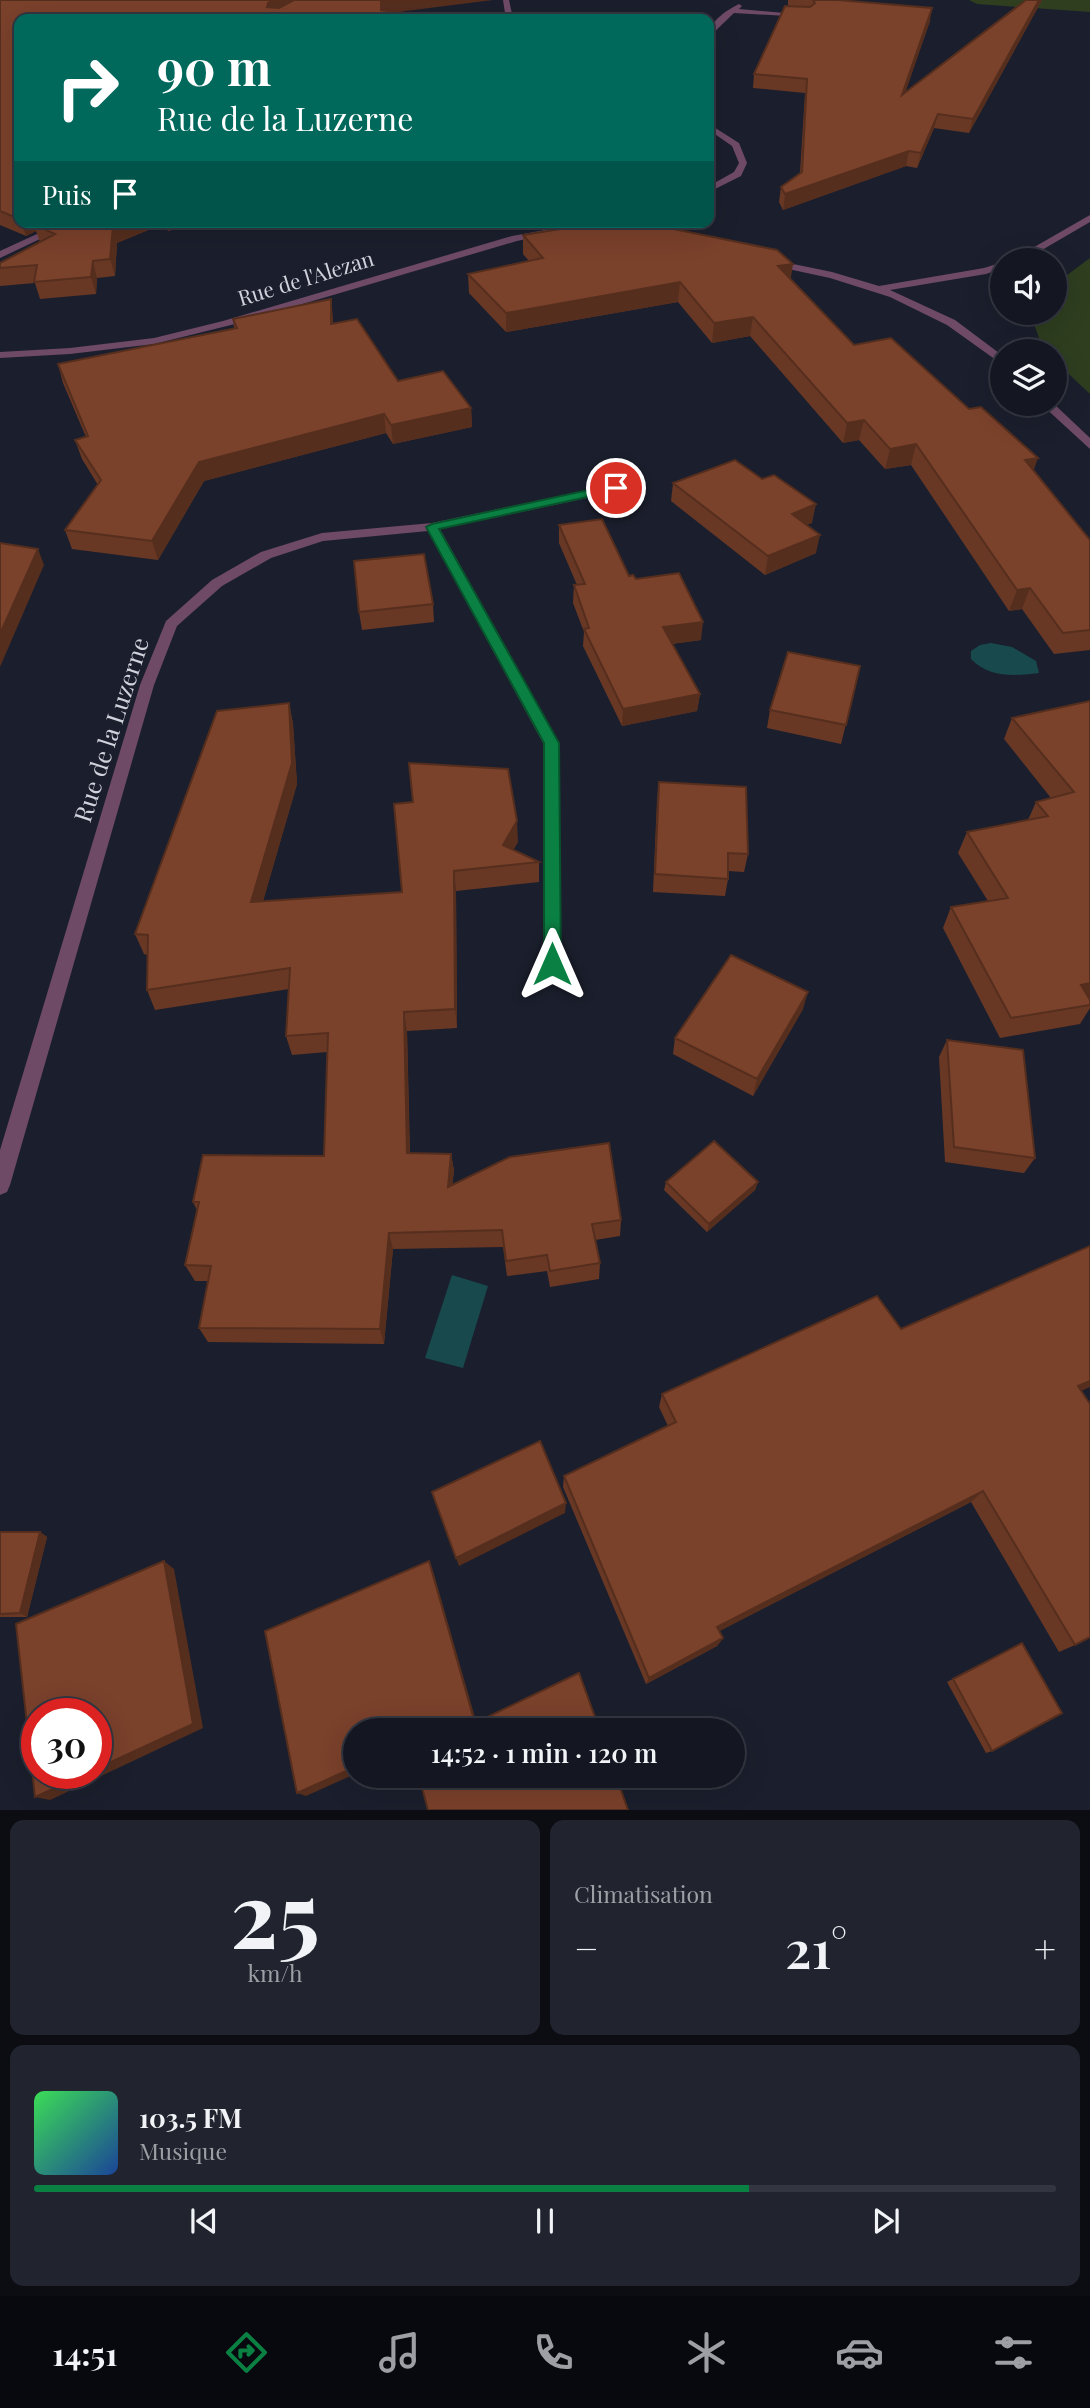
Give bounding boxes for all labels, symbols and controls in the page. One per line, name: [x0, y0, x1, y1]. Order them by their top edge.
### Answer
text: 90 m: [157, 33, 271, 98]
icon: right: [42, 42, 133, 133]
text: Rue de la Luzerne: [157, 96, 413, 139]
icon: arrive: [106, 175, 144, 213]
text: Puis: [42, 177, 92, 212]
street label: Rue de l'Alezan: [234, 243, 377, 311]
map controls: [990, 248, 1067, 416]
button: sound: [990, 248, 1067, 325]
button: layers: [990, 339, 1067, 416]
pin: [586, 458, 646, 518]
icon: arrive: [597, 469, 635, 507]
street label: Rue de la Luzerne: [65, 633, 155, 826]
position arrow: [515, 927, 589, 1001]
speed limit sign: 30: [21, 1698, 112, 1789]
text: 14:52 · 1 min · 120 m: [431, 1735, 657, 1770]
text: 25: [230, 1851, 320, 1972]
text: Climatisation: [574, 1878, 713, 1909]
text: 21°: [785, 1913, 847, 1982]
text: −: [574, 1922, 599, 1973]
text: +: [1034, 1922, 1056, 1973]
text: km/h: [247, 1957, 303, 1988]
text: 103.5 FM: [139, 2100, 242, 2135]
text: Musique: [139, 2135, 227, 2166]
icon: previous: [185, 2202, 223, 2240]
icon: pause: [526, 2202, 564, 2240]
icon: next: [867, 2202, 905, 2240]
icon: directions: [222, 2328, 271, 2377]
icon: music: [375, 2328, 424, 2377]
icon: phone: [529, 2328, 578, 2377]
icon: climate: [682, 2328, 731, 2377]
icon: car: [835, 2328, 884, 2377]
icon: filters: [989, 2328, 1038, 2377]
text: 14:51: [52, 2331, 118, 2374]

